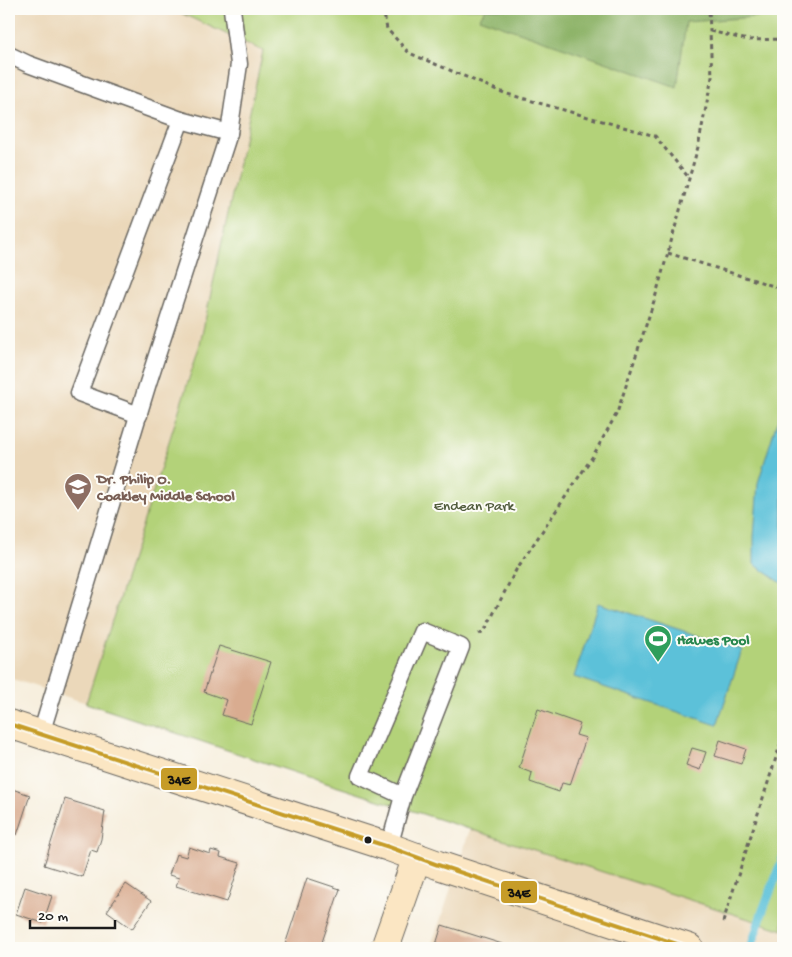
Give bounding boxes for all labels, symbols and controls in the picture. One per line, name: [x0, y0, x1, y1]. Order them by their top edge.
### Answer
place label: Dr. Philip O. Coakley Middle School: [95, 471, 235, 506]
school or university icon: Dr. Philip O. Coakley Middle School: [63, 472, 93, 511]
park label: Endean Park: [434, 498, 516, 516]
sports icon: Hawes Pool: [643, 624, 673, 663]
place label: Hawes Pool: [677, 632, 750, 650]
line badge: 34E: [160, 767, 198, 791]
text: 34E: [167, 773, 192, 790]
unlabelled marker: [363, 835, 373, 845]
line badge: 34E: [500, 880, 538, 904]
text: 34E: [507, 886, 532, 903]
scale bar: [30, 897, 115, 929]
text: 20 m: [38, 908, 68, 926]

